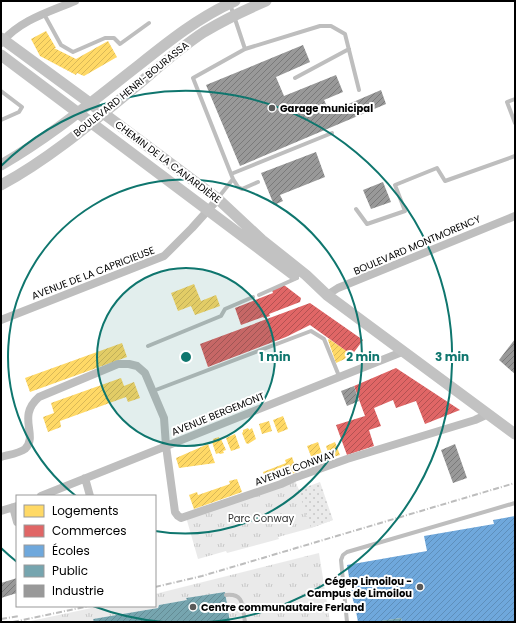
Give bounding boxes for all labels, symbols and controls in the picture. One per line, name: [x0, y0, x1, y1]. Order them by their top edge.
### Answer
street label: BOULEVARD HENRI-BOURASSA: [70, 37, 192, 140]
place label: Garage municipal: [280, 101, 373, 116]
marker: Garage municipal: [267, 103, 277, 113]
street label: CHEMIN DE LA CANARDIÈRE: [112, 117, 224, 207]
street label: BOULEVARD MONTMORENCY: [351, 211, 483, 279]
street label: AVENUE DE LA CAPRICIEUSE: [29, 243, 157, 303]
text: 1 min: [259, 348, 291, 365]
text: 2 min: [346, 348, 380, 365]
text: 3 min: [435, 348, 469, 365]
centre of rings: [179, 350, 193, 364]
street label: AVENUE BERGEMONT: [169, 388, 267, 440]
street label: AVENUE CONWAY: [252, 446, 338, 490]
legend: [16, 495, 156, 607]
text: Logements: [52, 502, 119, 519]
park label: Parc Conway: [228, 511, 294, 526]
text: Commerces: [52, 522, 127, 539]
text: Écoles: [52, 542, 90, 559]
text: Public: [52, 562, 88, 579]
place label: Cégep Limoilou - Campus de Limoilou: [307, 574, 412, 601]
text: Industrie: [52, 582, 104, 599]
marker: Cégep Limoilou - Campus de Limoilou: [415, 582, 425, 592]
place label: Centre communautaire Ferland: [201, 600, 364, 615]
marker: Centre communautaire Ferland: [188, 602, 198, 612]

